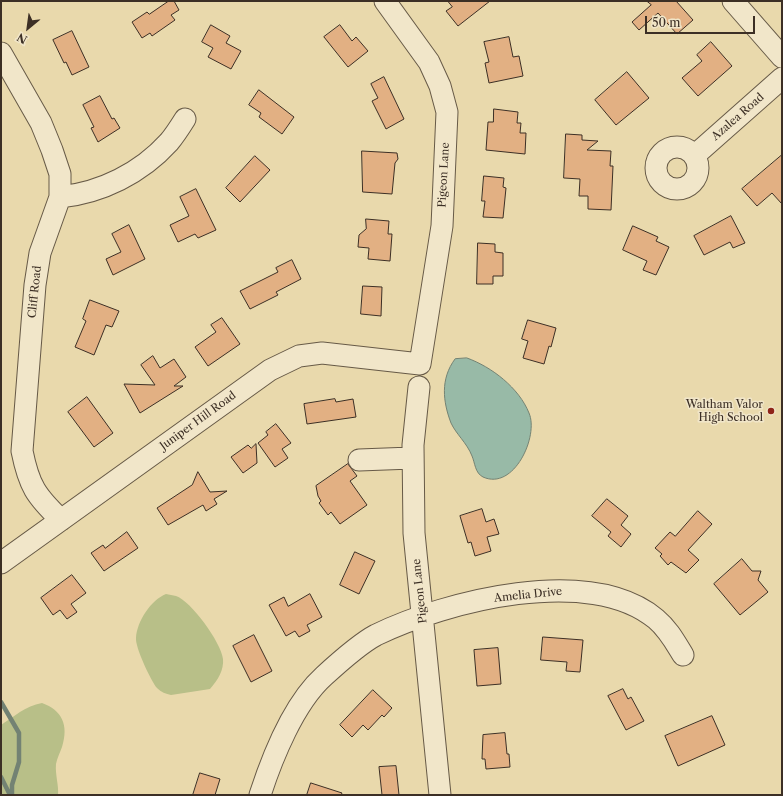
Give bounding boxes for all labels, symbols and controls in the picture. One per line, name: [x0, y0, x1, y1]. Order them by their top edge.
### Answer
north arrow: [8, 8, 48, 48]
scale bar: [647, 8, 757, 34]
text: 50 m: [652, 15, 681, 30]
text: N: [15, 30, 30, 47]
street label: Azalea Road: [709, 91, 767, 143]
street label: Pigeon Lane: [436, 142, 452, 208]
street label: Cliff Road: [26, 265, 44, 319]
street label: Juniper Hill Road: [157, 389, 239, 453]
place label: Waltham Valor High School: [686, 398, 763, 424]
marker: Waltham Valor High School: [766, 406, 776, 416]
street label: Pigeon Lane: [410, 558, 430, 624]
street label: Amelia Drive: [493, 585, 563, 605]

